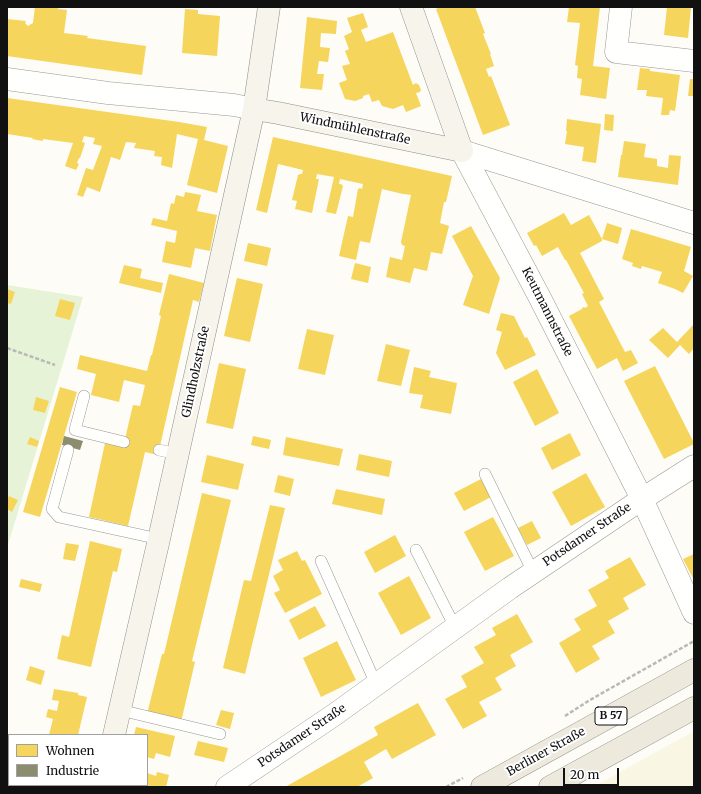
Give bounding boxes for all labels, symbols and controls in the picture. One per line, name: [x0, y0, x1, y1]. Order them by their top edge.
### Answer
street label: Windmühlenstraße: [298, 110, 412, 148]
street label: Keutmannstraße: [518, 265, 576, 359]
street label: Glindholzstraße: [179, 325, 213, 419]
street label: Potsdamer Straße: [540, 500, 634, 570]
street label: Potsdamer Straße: [255, 701, 349, 771]
road number: B 57: [595, 707, 627, 725]
street label: Berliner Straße: [504, 724, 588, 780]
legend: [8, 734, 148, 786]
text: Wohnen: [46, 743, 94, 758]
scale bar: [565, 760, 621, 786]
text: Industrie: [46, 763, 99, 778]
text: 20 m: [570, 767, 599, 782]

